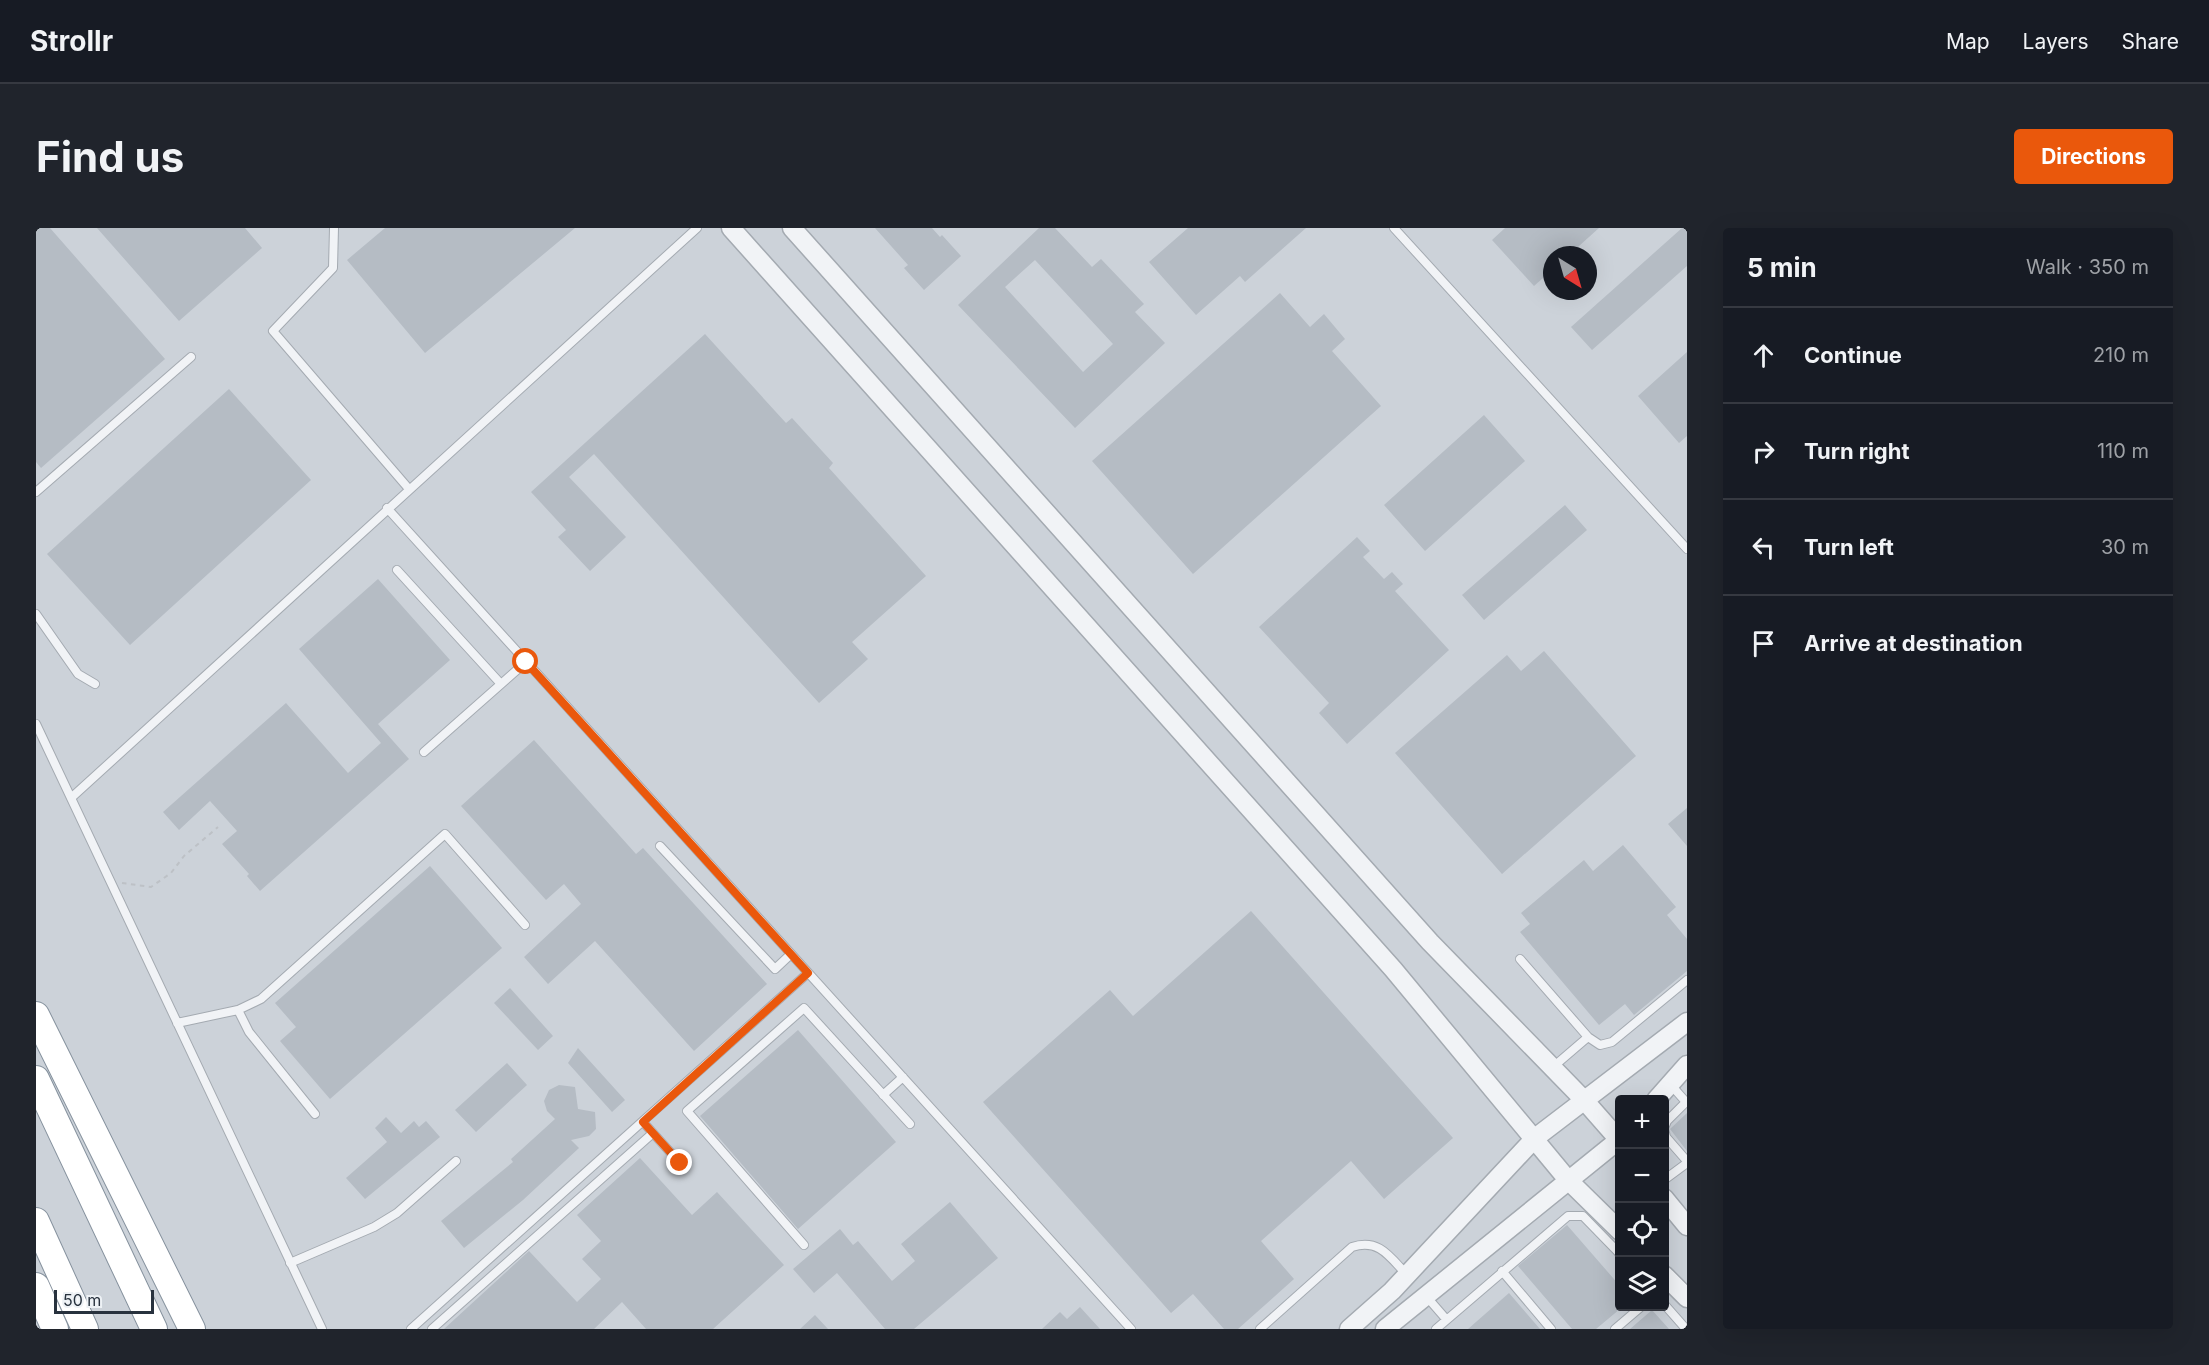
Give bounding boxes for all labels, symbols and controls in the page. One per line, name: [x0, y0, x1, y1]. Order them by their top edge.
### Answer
text: Strollr: [30, 24, 113, 58]
text: Map: [1946, 29, 1990, 54]
text: Layers: [2023, 29, 2089, 54]
text: Share: [2122, 29, 2179, 54]
button: Directions: [2014, 129, 2173, 184]
text: Find us: [36, 131, 184, 182]
north arrow: [1543, 246, 1597, 300]
text: 5 min: [1747, 252, 1817, 283]
text: Walk · 350 m: [2026, 255, 2149, 279]
icon: ahead: [1747, 339, 1780, 372]
text: Continue: [1804, 342, 1902, 368]
text: 210 m: [2093, 343, 2149, 367]
icon: right: [1747, 435, 1780, 468]
text: Turn right: [1804, 438, 1910, 464]
text: 110 m: [2097, 439, 2149, 463]
icon: left: [1747, 531, 1780, 564]
text: Turn left: [1804, 534, 1894, 560]
text: 30 m: [2101, 535, 2149, 559]
icon: arrive: [1747, 627, 1780, 660]
text: Arrive at destination: [1804, 630, 2023, 656]
route start: [512, 648, 538, 674]
map controls: [1615, 1095, 1669, 1311]
button: +: [1615, 1095, 1669, 1149]
route end: [666, 1149, 692, 1175]
button: −: [1615, 1149, 1669, 1203]
button: locate: [1615, 1203, 1669, 1257]
button: layers: [1615, 1257, 1669, 1311]
scale bar: [54, 1287, 154, 1314]
text: 50 m: [63, 1290, 101, 1310]

